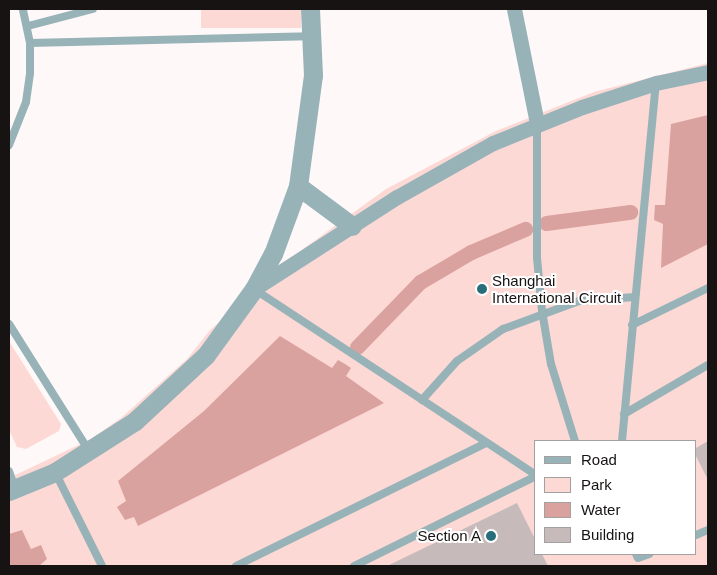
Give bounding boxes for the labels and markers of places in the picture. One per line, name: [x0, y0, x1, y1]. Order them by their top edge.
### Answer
place label: Shanghai International Circuit: [492, 271, 621, 306]
marker: Shanghai International Circuit: [476, 283, 488, 295]
place label: Section A: [417, 527, 481, 545]
marker: Section A: [485, 530, 497, 542]

